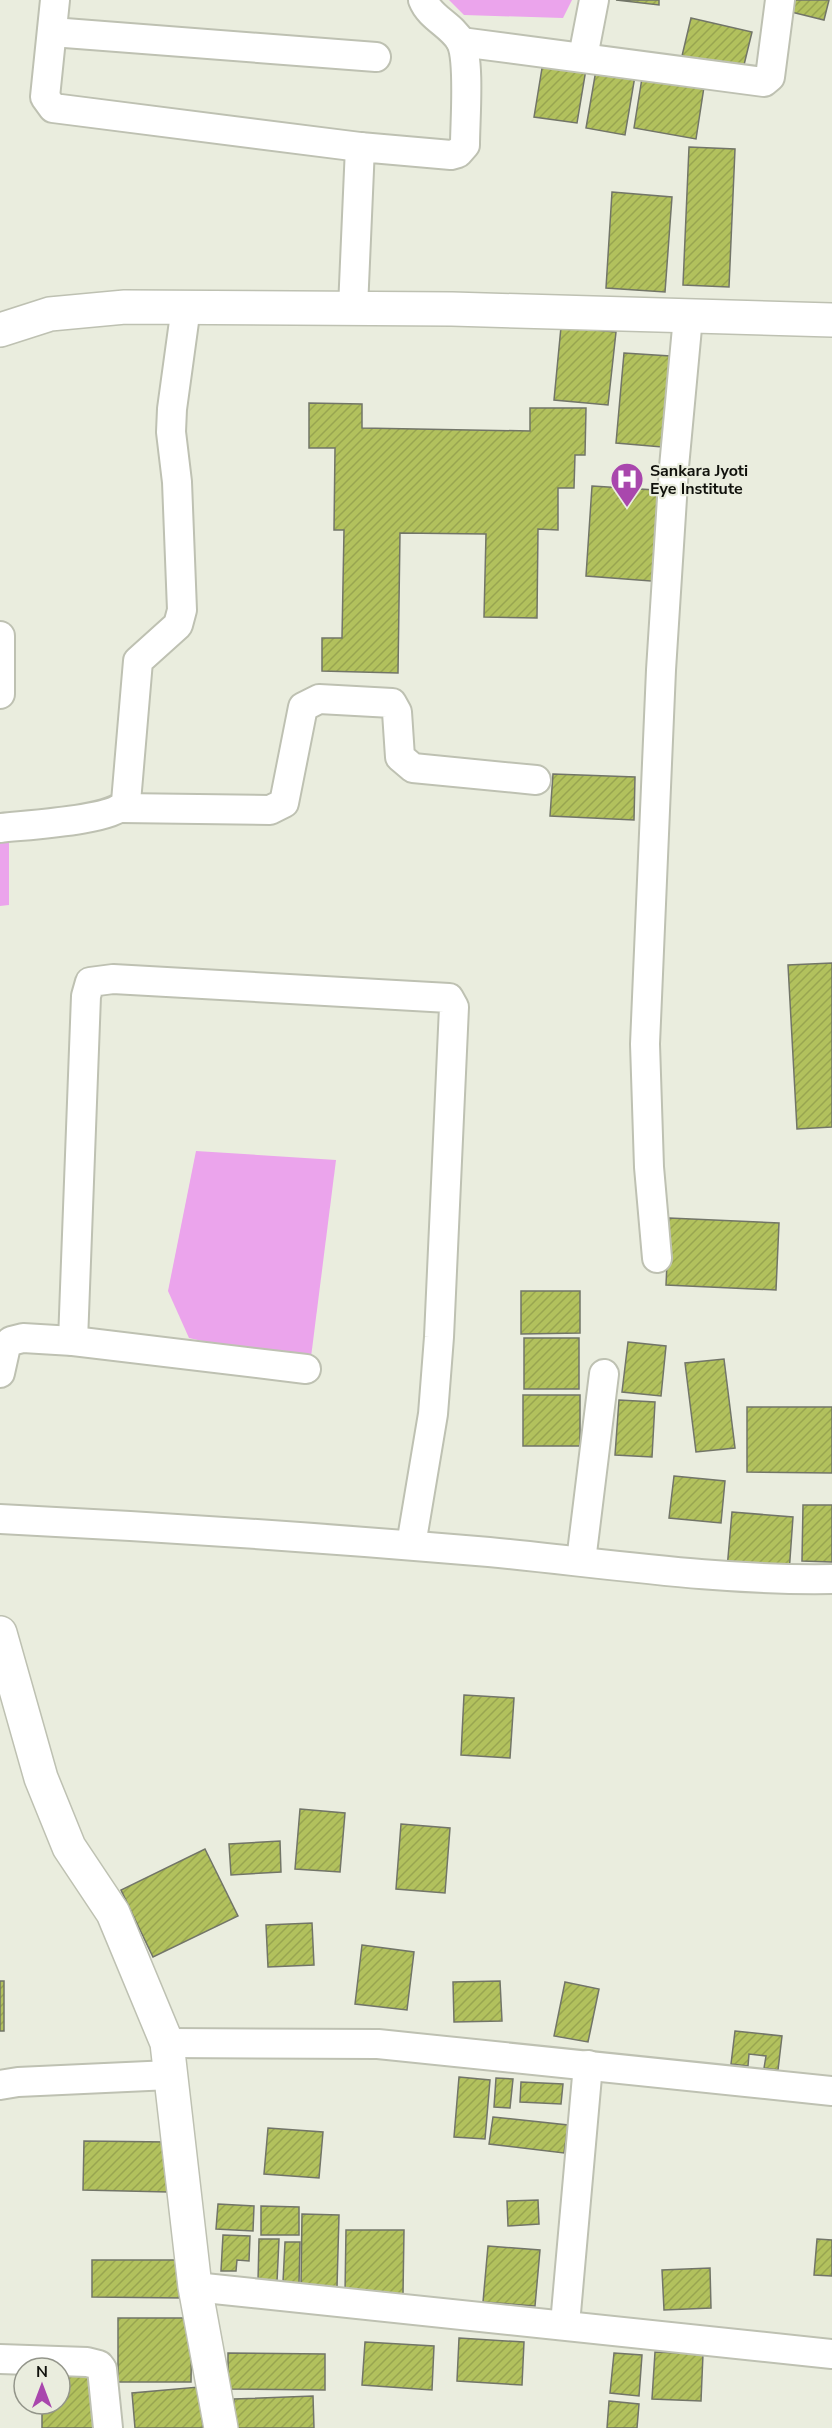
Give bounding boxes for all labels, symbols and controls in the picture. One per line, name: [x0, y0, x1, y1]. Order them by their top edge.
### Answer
place label: Sankara Jyoti Eye Institute: [650, 460, 748, 500]
hospital icon: Sankara Jyoti Eye Institute: [609, 461, 645, 508]
north arrow: [12, 2356, 72, 2416]
text: N: [36, 2361, 48, 2383]

